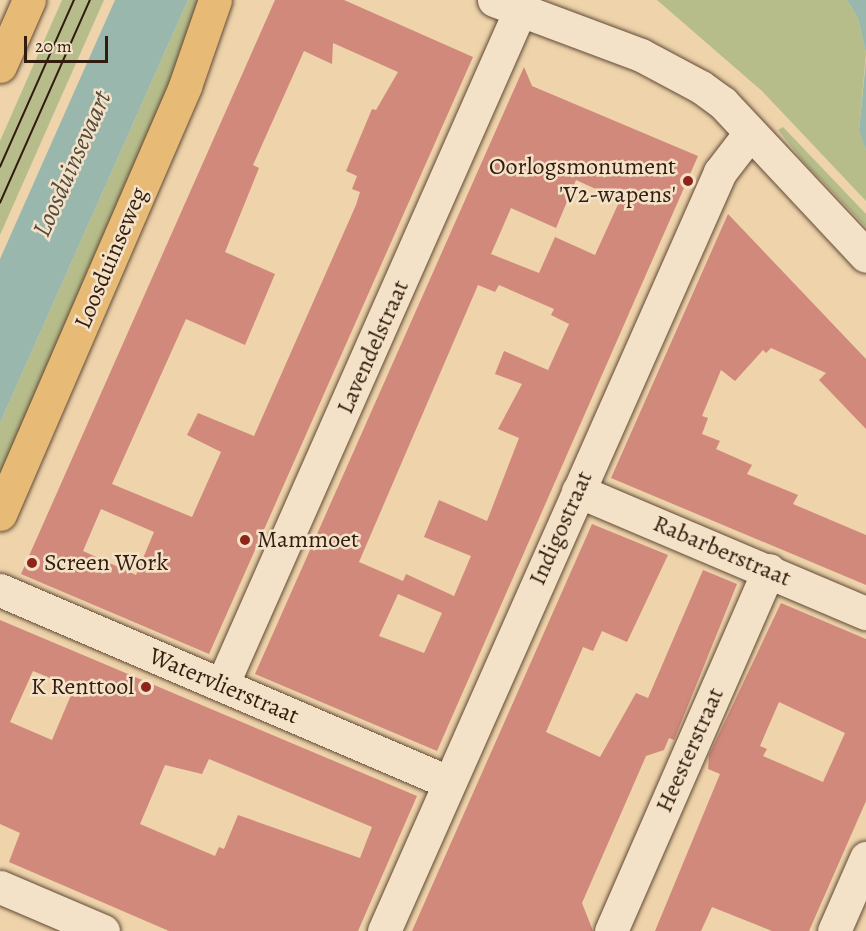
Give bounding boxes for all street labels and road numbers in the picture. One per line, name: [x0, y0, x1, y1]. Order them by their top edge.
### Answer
street label: Loosduinseweg: [68, 183, 154, 333]
street label: Lavendelstraat: [331, 276, 415, 418]
street label: Indigostraat: [523, 466, 599, 590]
street label: Rabarberstraat: [649, 509, 795, 593]
street label: Watervlierstraat: [145, 642, 303, 730]
street label: Heesterstraat: [650, 683, 730, 817]

